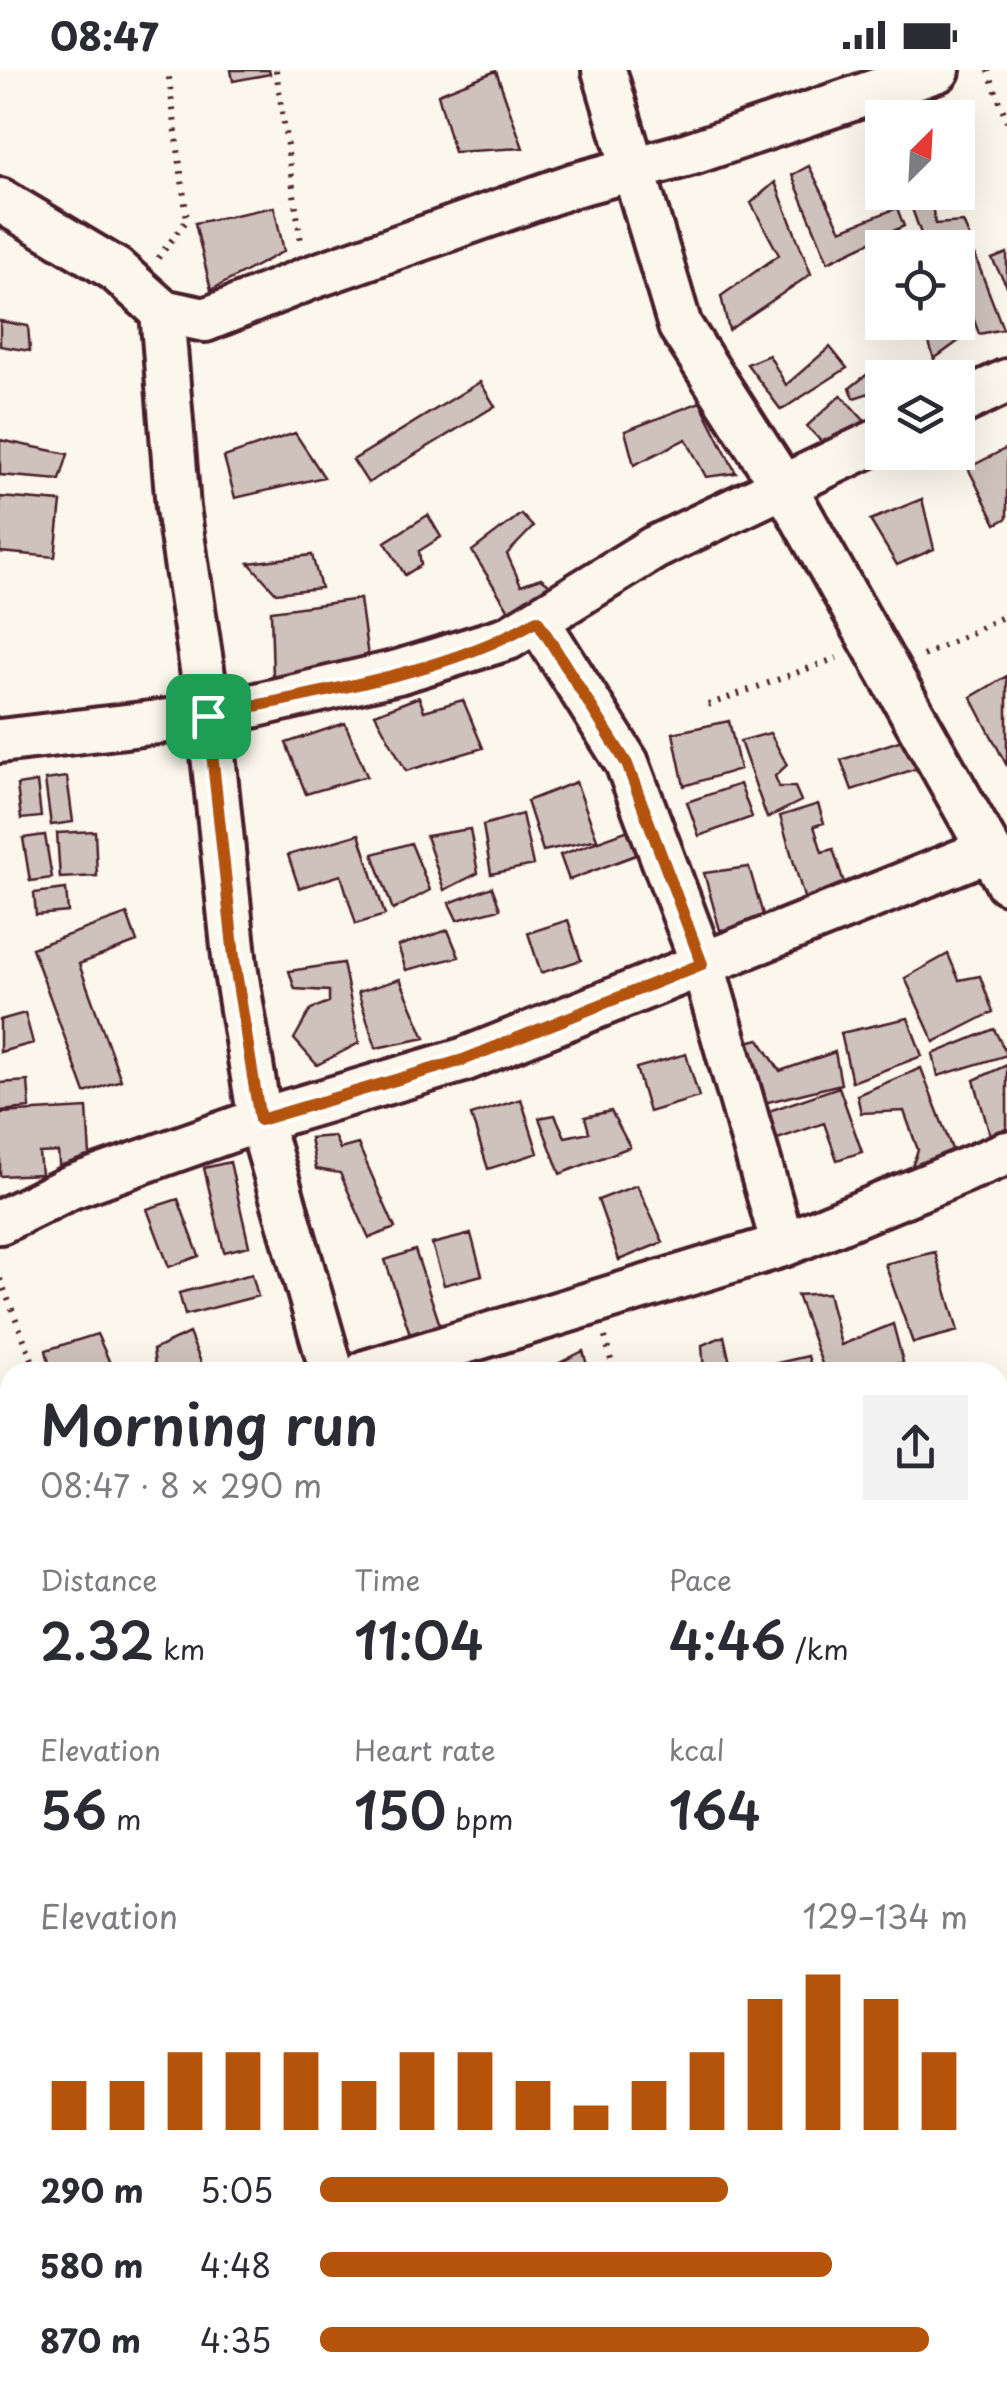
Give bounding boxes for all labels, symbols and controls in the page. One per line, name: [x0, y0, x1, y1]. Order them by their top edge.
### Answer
text: 08:47: [50, 7, 158, 64]
north arrow: [865, 100, 975, 210]
map controls: [865, 100, 975, 470]
button: locate: [865, 230, 975, 340]
button: layers: [865, 360, 975, 470]
pin: [166, 674, 251, 759]
icon: arrive: [181, 689, 236, 744]
text: Morning run: [40, 1382, 378, 1465]
button: share: [863, 1395, 968, 1500]
text: 08:47 · 8 × 290 m: [40, 1461, 322, 1509]
text: Distance: [40, 1558, 158, 1601]
text: Time: [354, 1558, 421, 1601]
text: Pace: [669, 1558, 732, 1601]
text: 2.32: [40, 1601, 154, 1677]
text: 11:04: [354, 1601, 484, 1677]
text: 4:46: [669, 1601, 786, 1677]
text: km: [154, 1627, 205, 1670]
text: /km: [786, 1627, 849, 1670]
text: Elevation: [40, 1728, 161, 1771]
text: Heart rate: [354, 1728, 496, 1771]
text: kcal: [669, 1728, 725, 1771]
text: 56: [40, 1771, 107, 1847]
text: 150: [354, 1771, 446, 1847]
text: 164: [669, 1771, 761, 1847]
text: m: [107, 1797, 142, 1840]
text: bpm: [446, 1797, 514, 1840]
text: Elevation: [40, 1892, 178, 1940]
text: 129–134 m: [803, 1892, 968, 1940]
text: 290 m: [40, 2166, 144, 2214]
text: 5:05: [200, 2166, 273, 2214]
text: 580 m: [40, 2241, 143, 2289]
text: 4:48: [200, 2241, 271, 2289]
text: 870 m: [40, 2316, 141, 2364]
text: 4:35: [200, 2316, 271, 2364]

